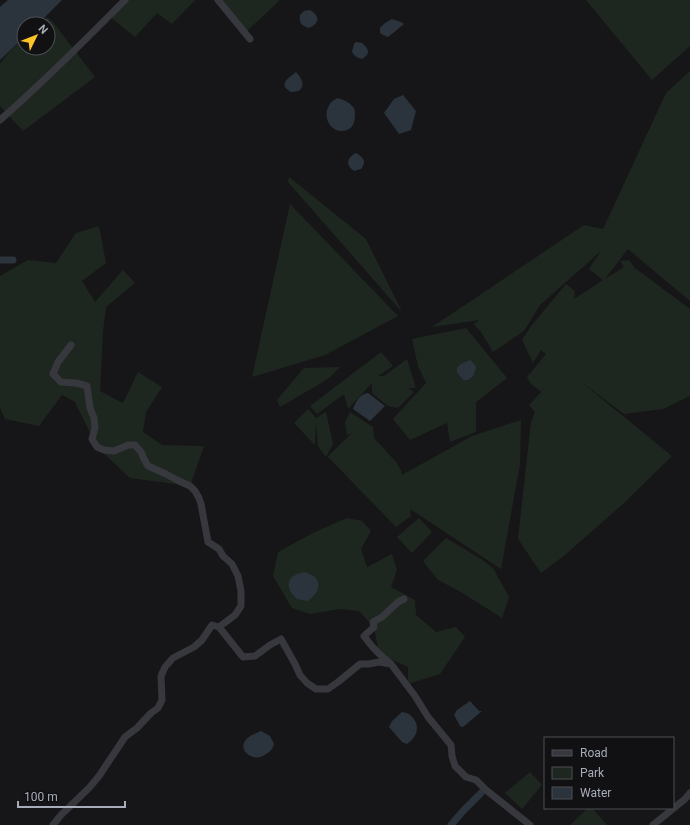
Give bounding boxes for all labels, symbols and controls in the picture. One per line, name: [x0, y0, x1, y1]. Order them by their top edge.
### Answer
north arrow: [16, 16, 56, 56]
text: N: [36, 22, 51, 37]
legend: [544, 737, 674, 809]
text: Road: [580, 746, 608, 760]
text: Park: [580, 766, 605, 780]
scale bar: [18, 783, 125, 809]
text: Water: [580, 786, 611, 800]
text: 100 m: [24, 790, 58, 804]

